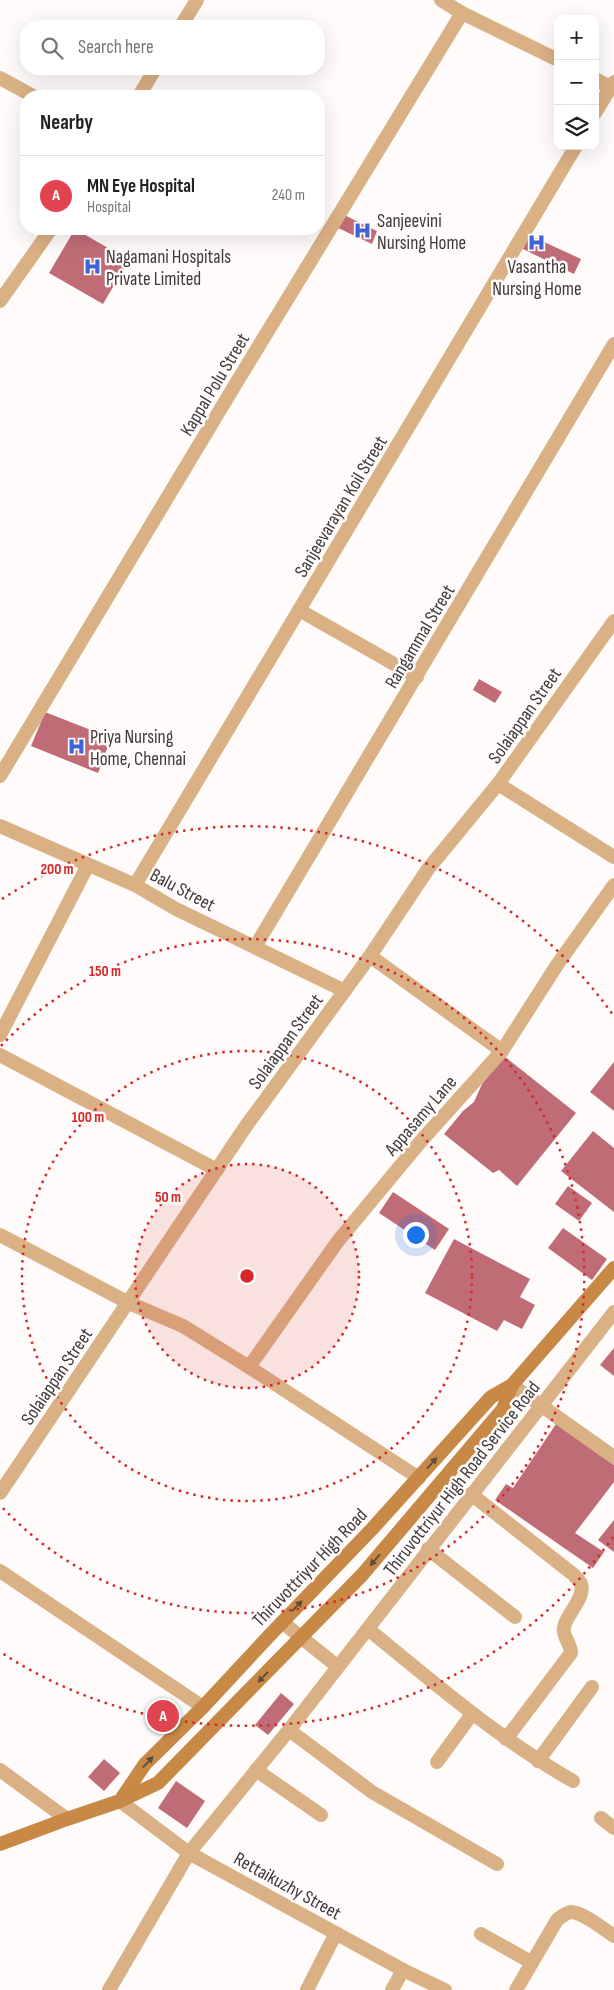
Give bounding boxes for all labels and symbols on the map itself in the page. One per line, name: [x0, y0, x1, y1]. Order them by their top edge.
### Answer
place label: Sanjeevini Nursing Home: [377, 210, 466, 255]
hospital icon: Sanjeevini Nursing Home: [353, 221, 373, 241]
hospital icon: Vasantha Nursing Home: [527, 233, 547, 253]
place label: Nagamani Hospitals Private Limited: [106, 246, 231, 291]
place label: Vasantha Nursing Home: [492, 256, 582, 301]
hospital icon: Nagamani Hospitals Private Limited: [82, 257, 102, 277]
street label: Kappal Polu Street: [176, 329, 255, 440]
street label: Sanjeevarayan Koil Street: [290, 432, 393, 582]
street label: Rangammal Street: [380, 581, 460, 693]
street label: Solaiappan Street: [484, 663, 567, 768]
place label: Priya Nursing Home, Chennai: [90, 726, 186, 771]
hospital icon: Priya Nursing Home, Chennai: [66, 737, 86, 757]
text: 200 m: [40, 860, 74, 879]
street label: Balu Street: [146, 864, 219, 917]
text: 150 m: [89, 962, 121, 981]
street label: Solaiappan Street: [244, 990, 329, 1094]
street label: Appasamy Lane: [380, 1071, 462, 1161]
text: 100 m: [72, 1108, 104, 1127]
text: 50 m: [155, 1188, 181, 1207]
your location: [403, 1222, 429, 1248]
centre of rings: [238, 1267, 256, 1285]
street label: Solaiappan Street: [16, 1324, 98, 1430]
street label: Thiruvottriyur High Road Service Road: [379, 1377, 545, 1581]
one-way arrow: [426, 1457, 438, 1469]
street label: Thiruvottriyur High Road: [248, 1504, 372, 1632]
one-way arrow: [369, 1553, 381, 1565]
one-way arrow: [291, 1601, 303, 1613]
one-way arrow: [257, 1671, 269, 1683]
pin: A: [147, 1697, 179, 1735]
one-way arrow: [142, 1756, 154, 1768]
street label: Rettaikuzhy Street: [230, 1847, 345, 1925]

